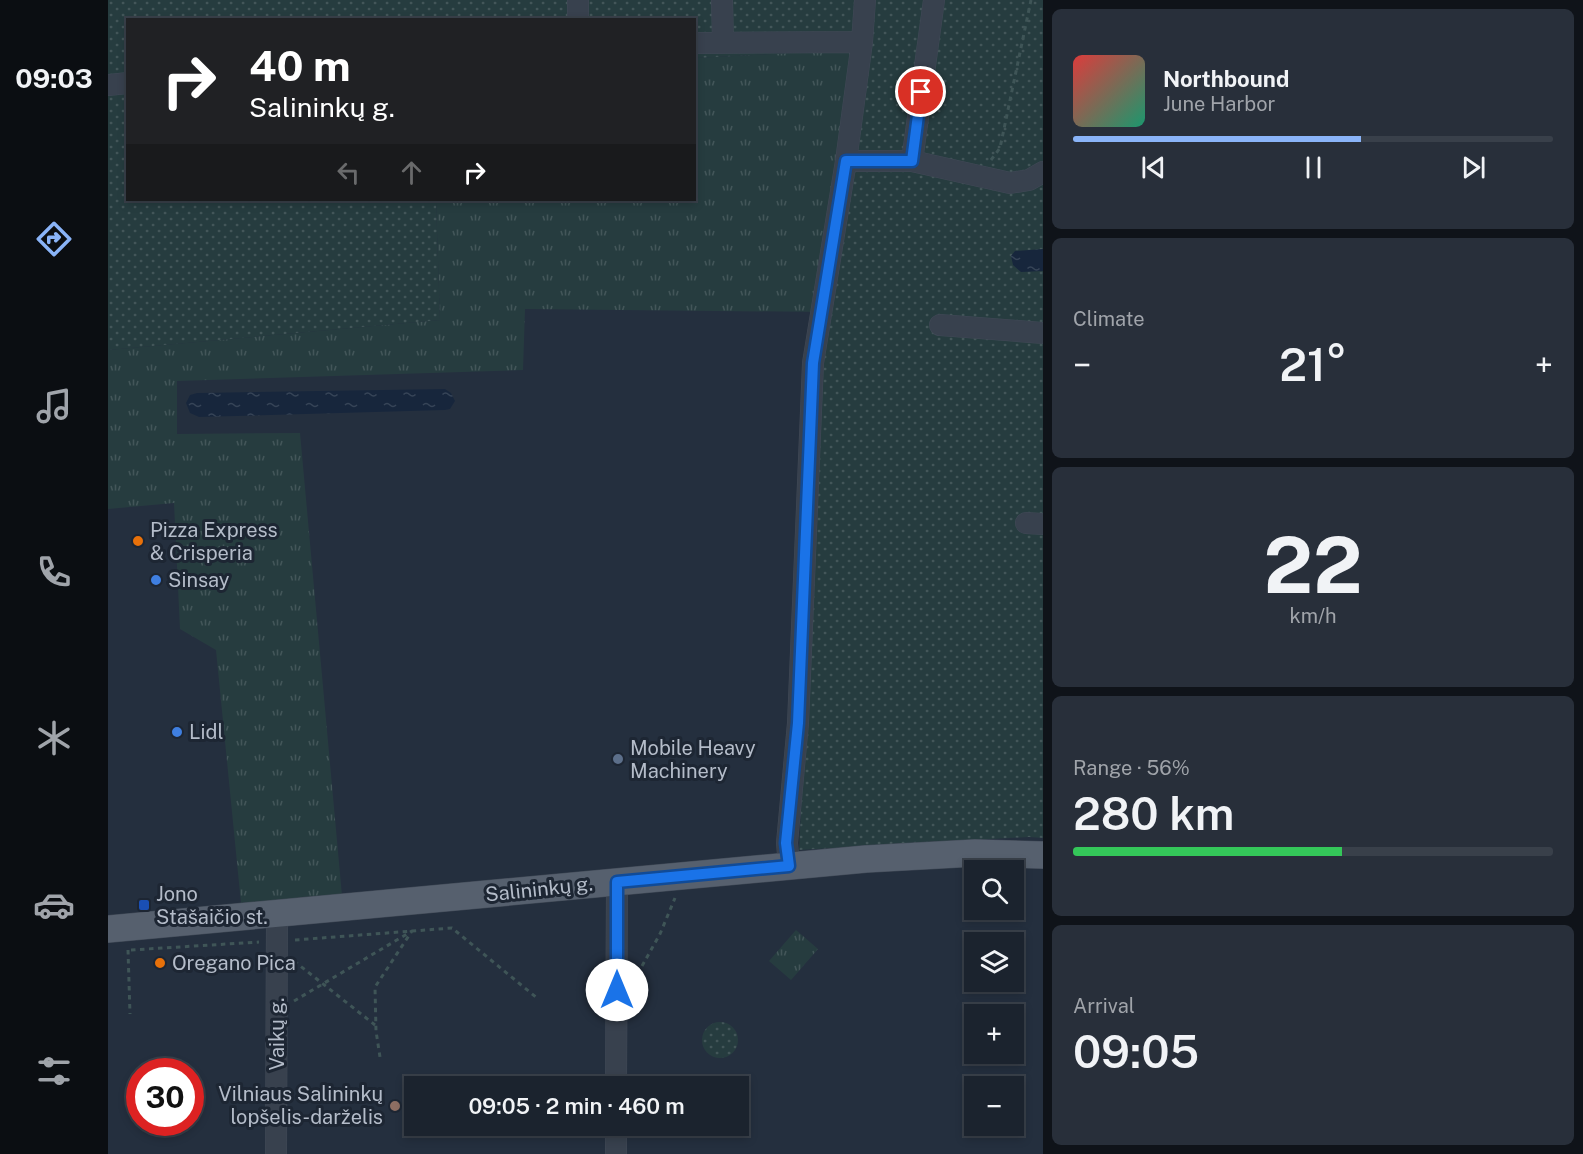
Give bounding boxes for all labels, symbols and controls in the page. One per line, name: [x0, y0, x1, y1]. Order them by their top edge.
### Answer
text: 40 m: [249, 41, 351, 90]
icon: right: [150, 42, 228, 120]
text: 09:03: [15, 62, 93, 94]
pin: [895, 66, 946, 117]
text: Northbound: [1163, 66, 1289, 92]
icon: arrive: [904, 75, 937, 108]
text: Salininkų g.: [249, 91, 395, 123]
text: June Harbor: [1163, 92, 1275, 116]
icon: previous: [1137, 151, 1170, 184]
icon: pause: [1297, 151, 1330, 184]
icon: next: [1457, 151, 1490, 184]
icon: left: [332, 156, 365, 189]
icon: ahead: [395, 156, 428, 189]
icon: right: [458, 156, 491, 189]
icon: directions: [33, 218, 75, 260]
text: Climate: [1073, 307, 1145, 331]
text: 21°: [1279, 338, 1347, 391]
text: −: [1073, 346, 1091, 384]
text: +: [1535, 346, 1553, 384]
icon: music: [33, 385, 75, 427]
place label: Pizza Express & Crisperia: [150, 518, 278, 565]
text: 22: [1263, 519, 1363, 611]
marker: Pizza Express & Crisperia: [131, 534, 145, 548]
icon: phone: [33, 551, 75, 593]
place label: Sinsay: [168, 568, 230, 592]
marker: Sinsay: [149, 573, 163, 587]
text: km/h: [1289, 604, 1337, 628]
icon: climate: [33, 717, 75, 759]
place label: Lidl: [189, 720, 224, 744]
marker: Lidl: [170, 725, 184, 739]
place label: Mobile Heavy Machinery: [630, 736, 756, 783]
marker: Mobile Heavy Machinery: [611, 752, 625, 766]
text: Range · 56%: [1073, 756, 1190, 780]
text: 280 km: [1073, 787, 1235, 840]
map controls: [964, 860, 1024, 1136]
button: search: [964, 860, 1024, 920]
street label: Salininkų g.: [484, 871, 594, 907]
place label: Jono Stašaičio st.: [156, 882, 268, 929]
icon: car: [33, 884, 75, 926]
marker: Jono Stašaičio st.: [137, 898, 151, 912]
button: layers: [964, 932, 1024, 992]
place label: Oregano Pica: [172, 951, 296, 975]
marker: Oregano Pica: [153, 956, 167, 970]
position arrow: [585, 958, 649, 1022]
text: Arrival: [1073, 994, 1135, 1018]
street label: Vaikų g.: [265, 997, 289, 1071]
button: +: [964, 1004, 1024, 1064]
text: 09:05: [1073, 1025, 1199, 1078]
icon: filters: [33, 1050, 75, 1092]
speed limit sign: 30: [126, 1058, 204, 1136]
button: −: [964, 1076, 1024, 1136]
place label: Vilniaus Salininkų lopšelis-darželis: [218, 1082, 383, 1129]
text: 09:05 · 2 min · 460 m: [468, 1093, 685, 1119]
marker: Vilniaus Salininkų lopšelis-darželis: [388, 1099, 402, 1113]

